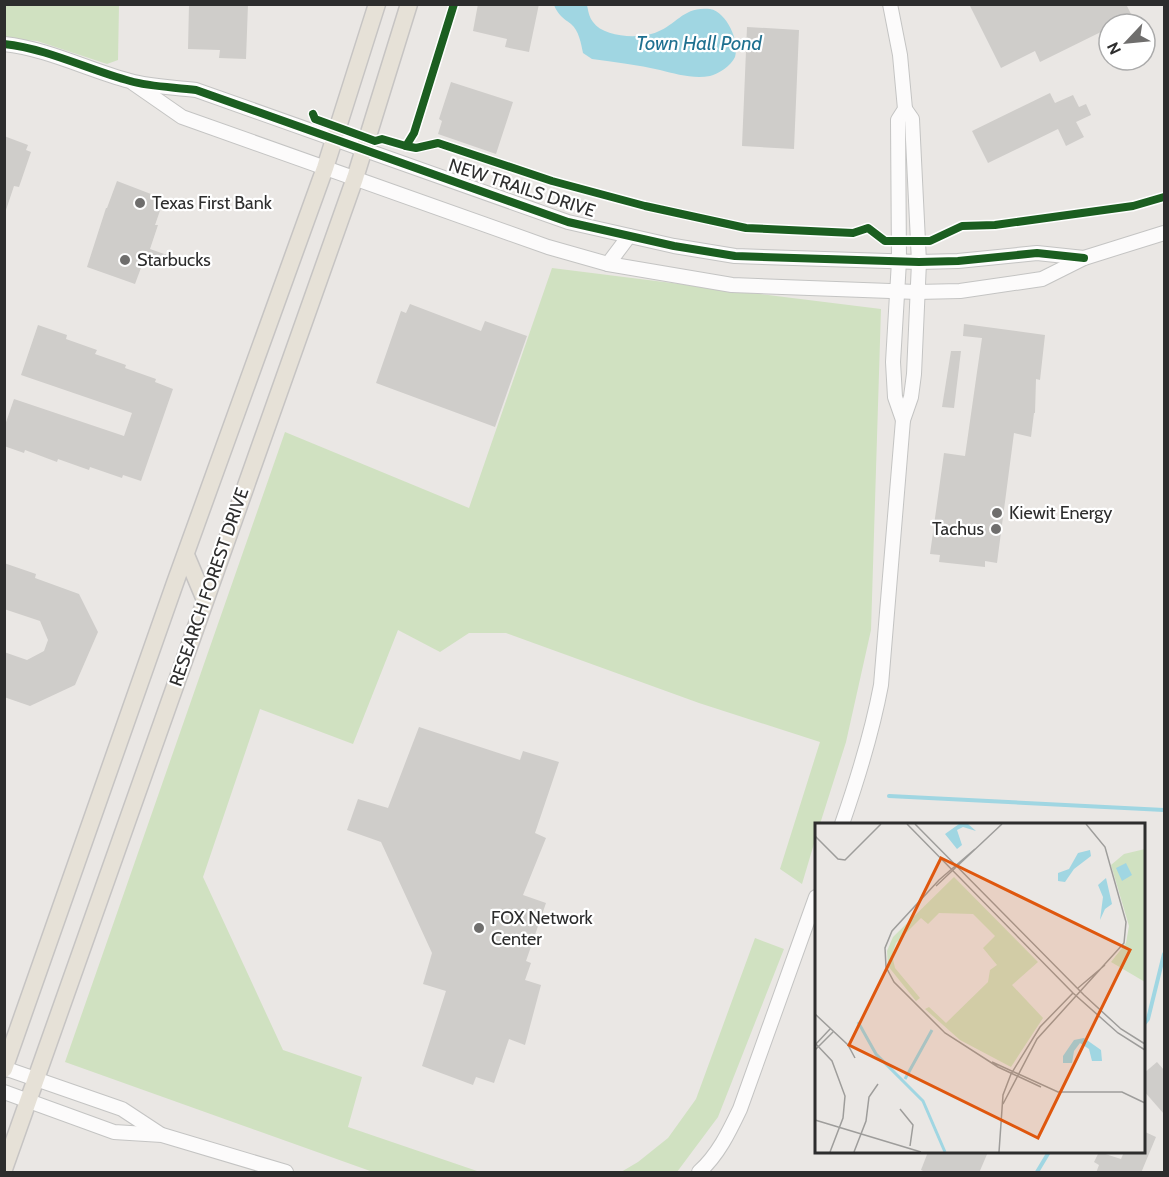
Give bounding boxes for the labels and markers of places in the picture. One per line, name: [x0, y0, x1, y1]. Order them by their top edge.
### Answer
place label: Texas First Bank: [152, 192, 273, 214]
marker: Texas First Bank: [133, 196, 147, 210]
place label: Starbucks: [137, 249, 211, 271]
marker: Starbucks: [118, 253, 132, 267]
place label: Kiewit Energy: [1009, 502, 1112, 524]
marker: Kiewit Energy: [990, 506, 1004, 520]
place label: Tachus: [932, 518, 984, 540]
marker: Tachus: [989, 522, 1003, 536]
place label: FOX Network Center: [491, 907, 594, 950]
marker: FOX Network Center: [472, 921, 486, 935]

